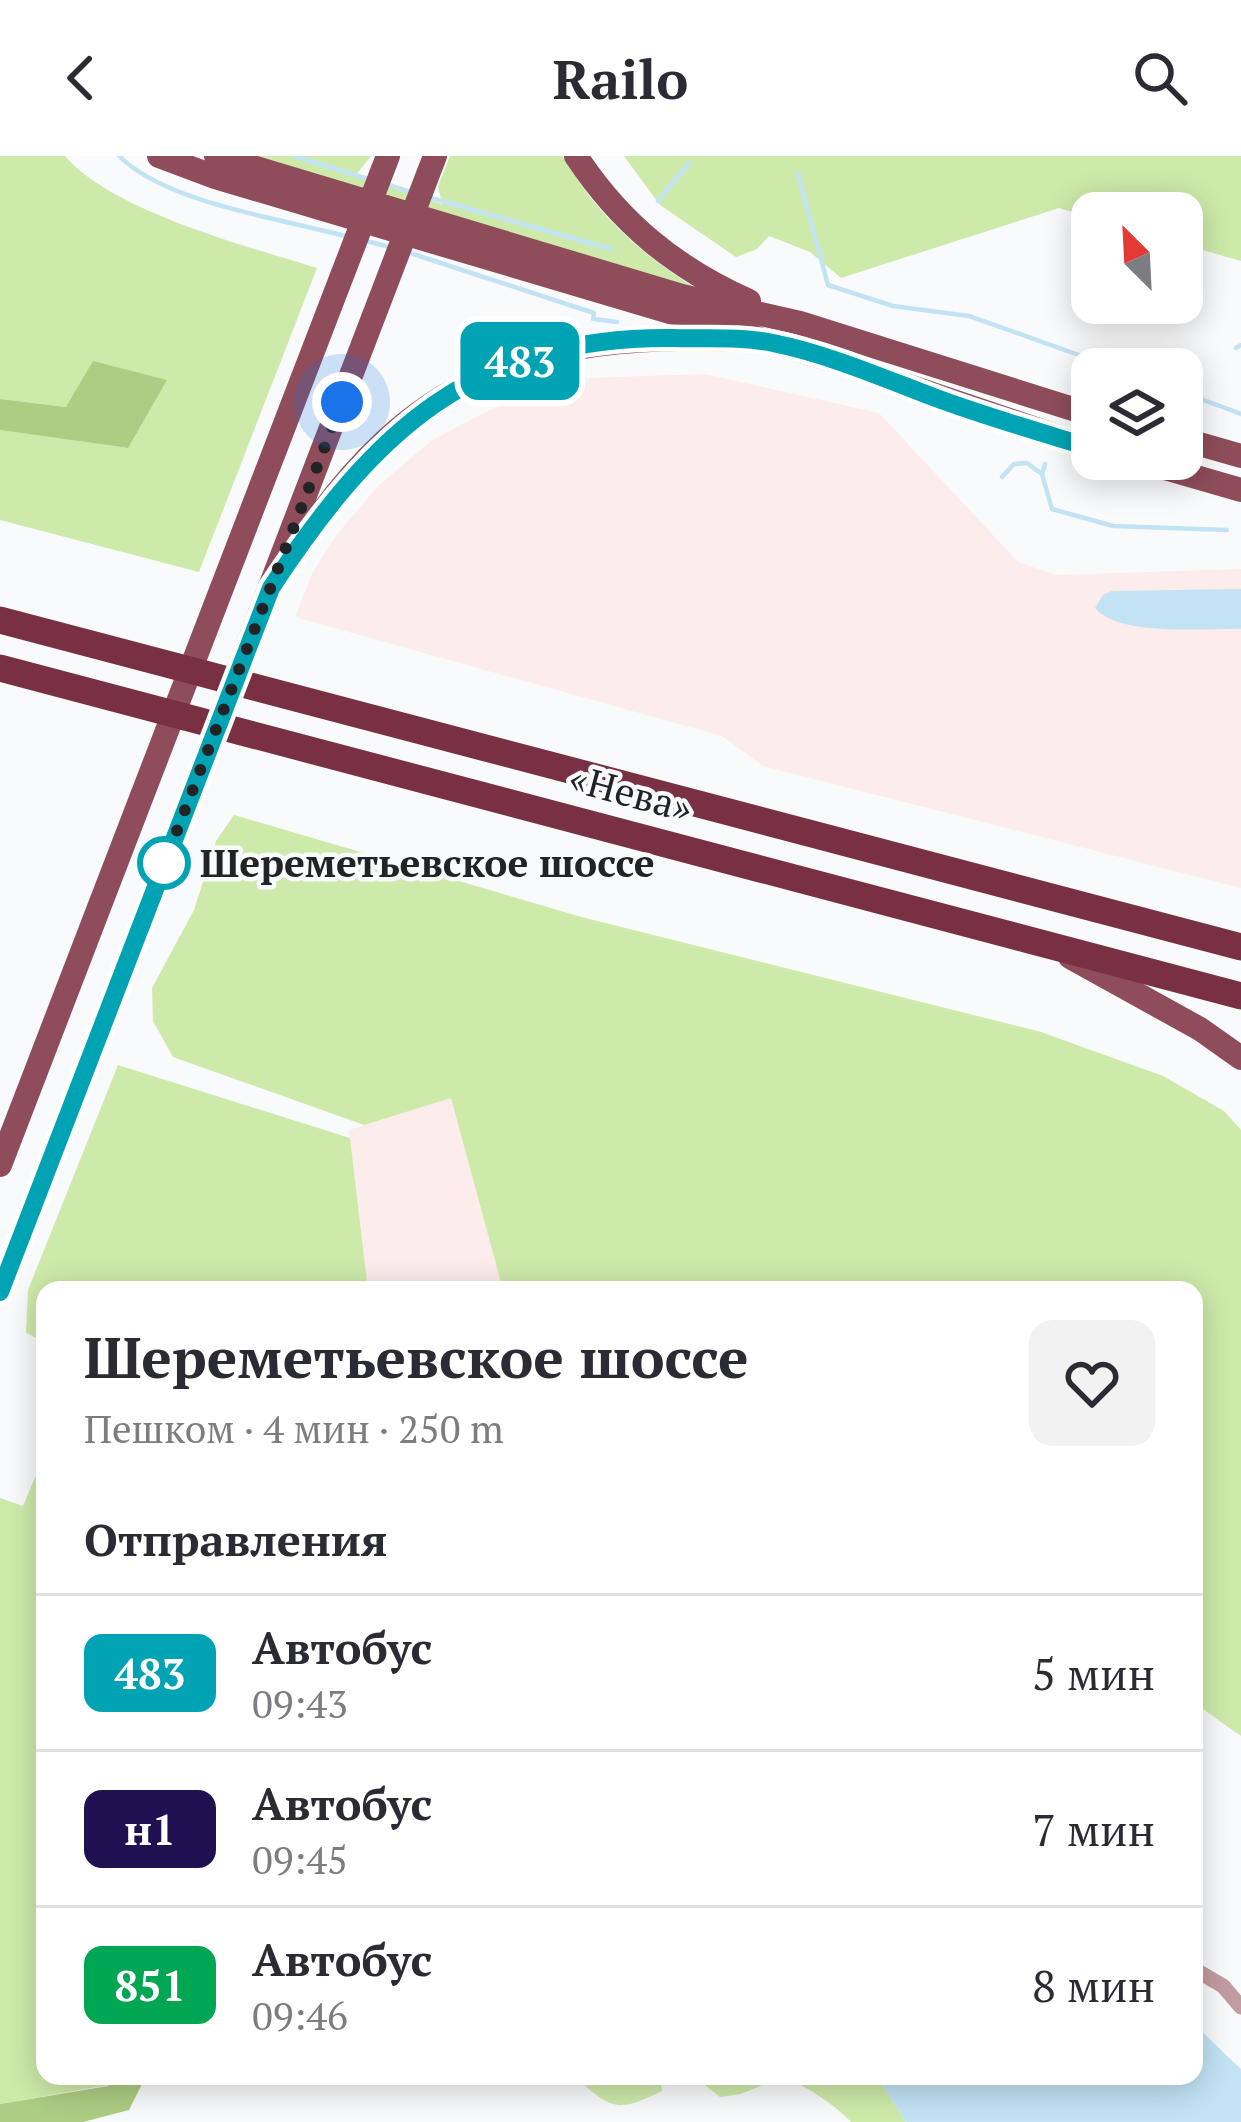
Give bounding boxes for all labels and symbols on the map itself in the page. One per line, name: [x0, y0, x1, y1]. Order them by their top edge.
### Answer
north arrow: [1071, 192, 1203, 324]
line badge: 483: [451, 322, 589, 400]
your location: [312, 372, 372, 432]
street label: «Нева»: [564, 751, 698, 833]
place label: Шереметьевское шоссе: [200, 836, 655, 888]
marker: Шереметьевское шоссе: [139, 838, 189, 888]

